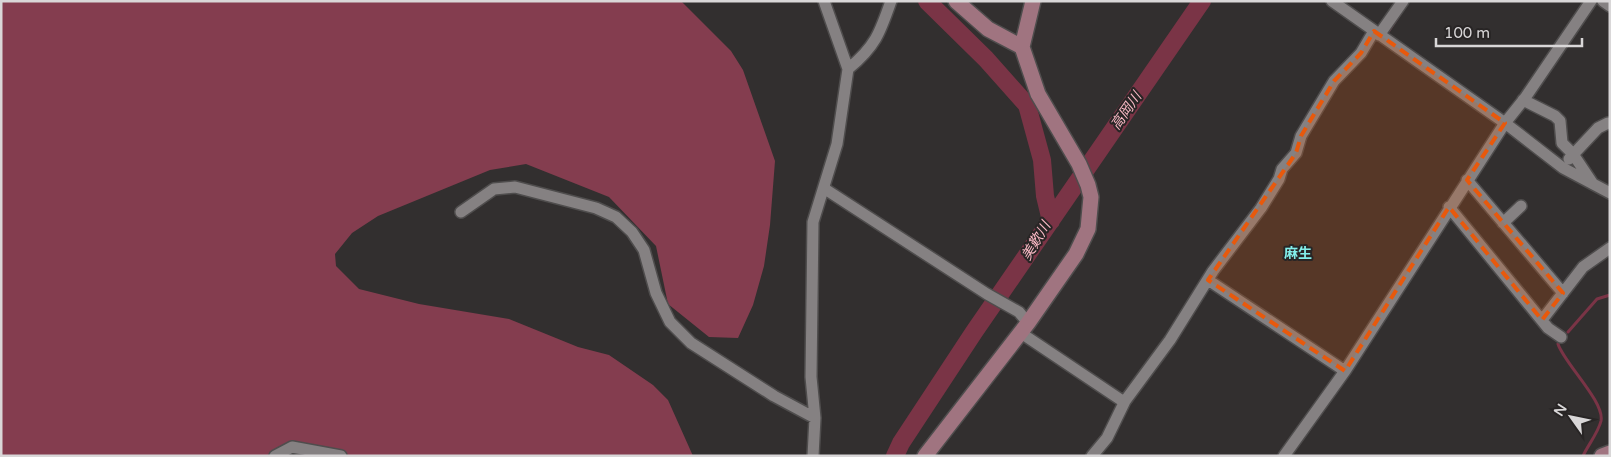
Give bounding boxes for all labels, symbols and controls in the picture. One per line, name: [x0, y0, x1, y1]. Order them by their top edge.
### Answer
scale bar: [1436, 15, 1582, 47]
text: 100 m: [1444, 24, 1490, 42]
water label: 高岡川: [1107, 87, 1146, 133]
water label: 美歎川: [1018, 217, 1055, 263]
district label: 麻生: [1284, 245, 1312, 262]
north arrow: [1546, 392, 1596, 442]
text: N: [1550, 401, 1571, 420]

